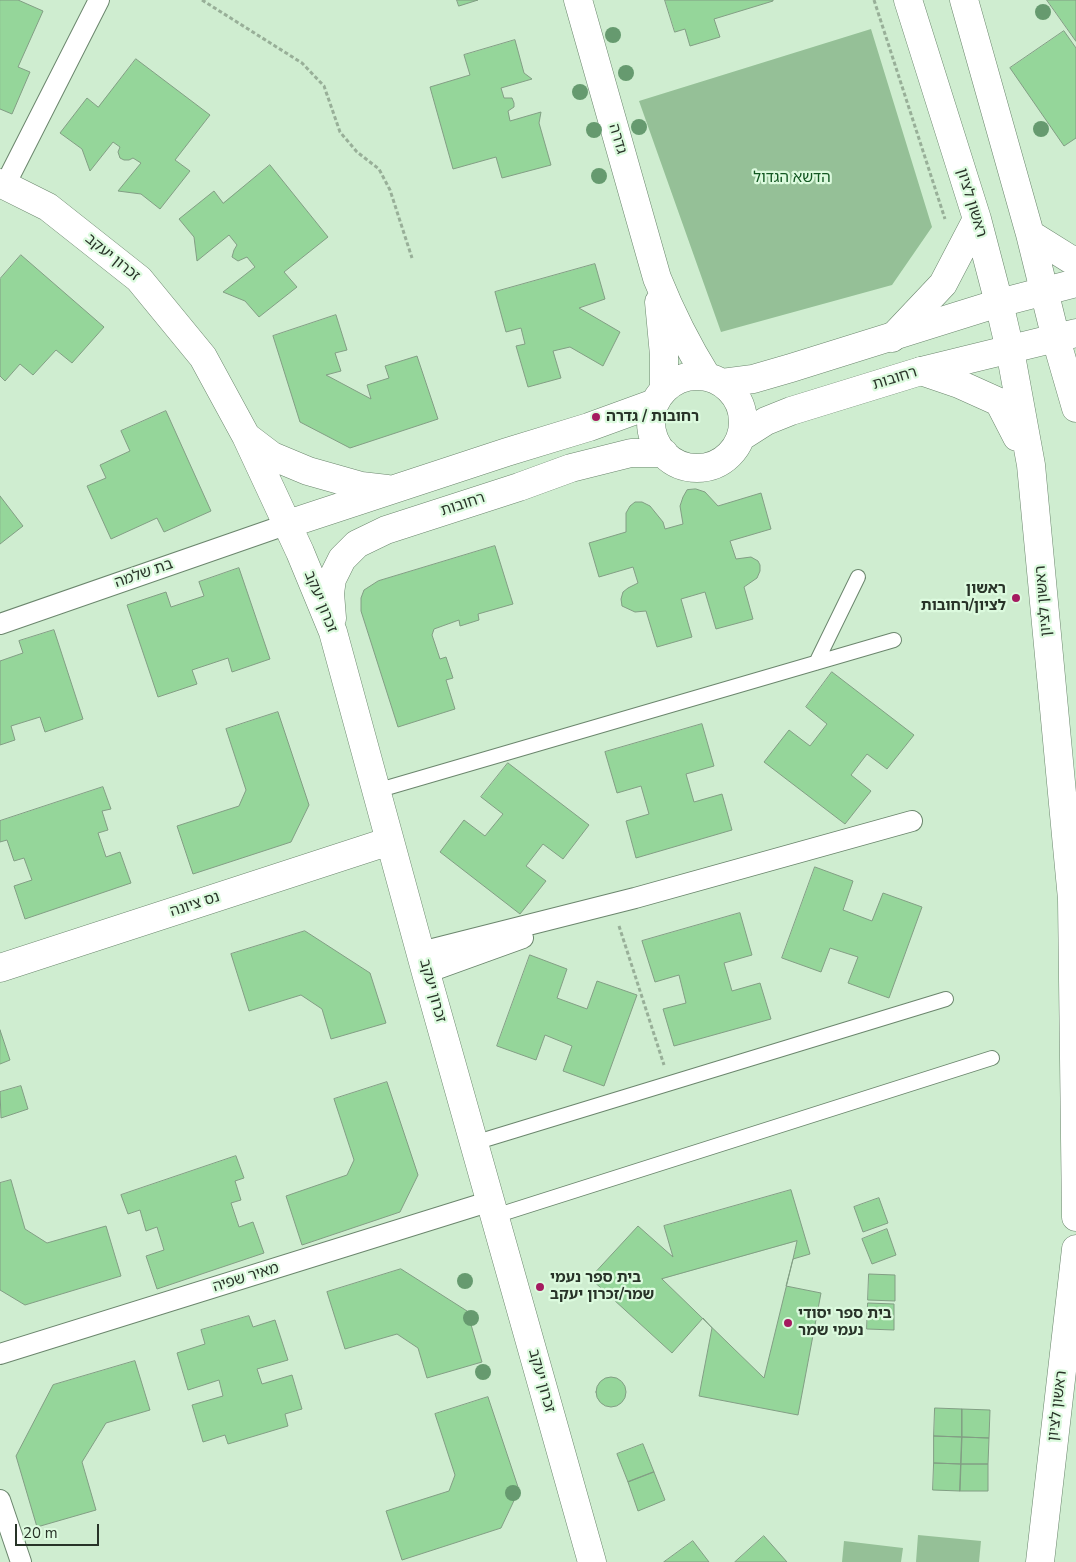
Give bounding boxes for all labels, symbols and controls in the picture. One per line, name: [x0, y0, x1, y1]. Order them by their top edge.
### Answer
street label: גדרה: [604, 122, 630, 156]
street label: ראשון לציון: [952, 166, 990, 240]
park label: הדשא הגדול: [753, 169, 831, 187]
street label: זכרון יעקב: [81, 231, 143, 285]
street label: רחובות: [871, 364, 919, 394]
place label: רחובות / גדרה: [606, 408, 699, 426]
marker: רחובות / גדרה: [590, 411, 602, 423]
street label: רחובות: [439, 489, 487, 521]
street label: בת שלמה: [112, 556, 176, 592]
street label: ראשון לציון: [1032, 565, 1056, 637]
street label: זכרון יעקב: [299, 568, 341, 636]
place label: ראשון לציון/רחובות: [921, 580, 1006, 615]
marker: ראשון לציון/רחובות: [1010, 592, 1022, 604]
street label: נס ציונה: [168, 889, 222, 921]
street label: זכרון יעקב: [415, 957, 449, 1025]
street label: מאיר שפיה: [211, 1259, 281, 1297]
place label: בית ספר נעמי שמר/זכרון יעקב: [550, 1269, 654, 1304]
marker: בית ספר נעמי שמר/זכרון יעקב: [534, 1281, 546, 1293]
place label: בית ספר יסודי נעמי שמר: [798, 1305, 892, 1340]
marker: בית ספר יסודי נעמי שמר: [782, 1317, 794, 1329]
street label: זכרון יעקב: [524, 1347, 558, 1415]
street label: ראשון לציון: [1045, 1370, 1071, 1442]
scale bar: [18, 1514, 101, 1546]
text: 20 m: [23, 1523, 58, 1543]

